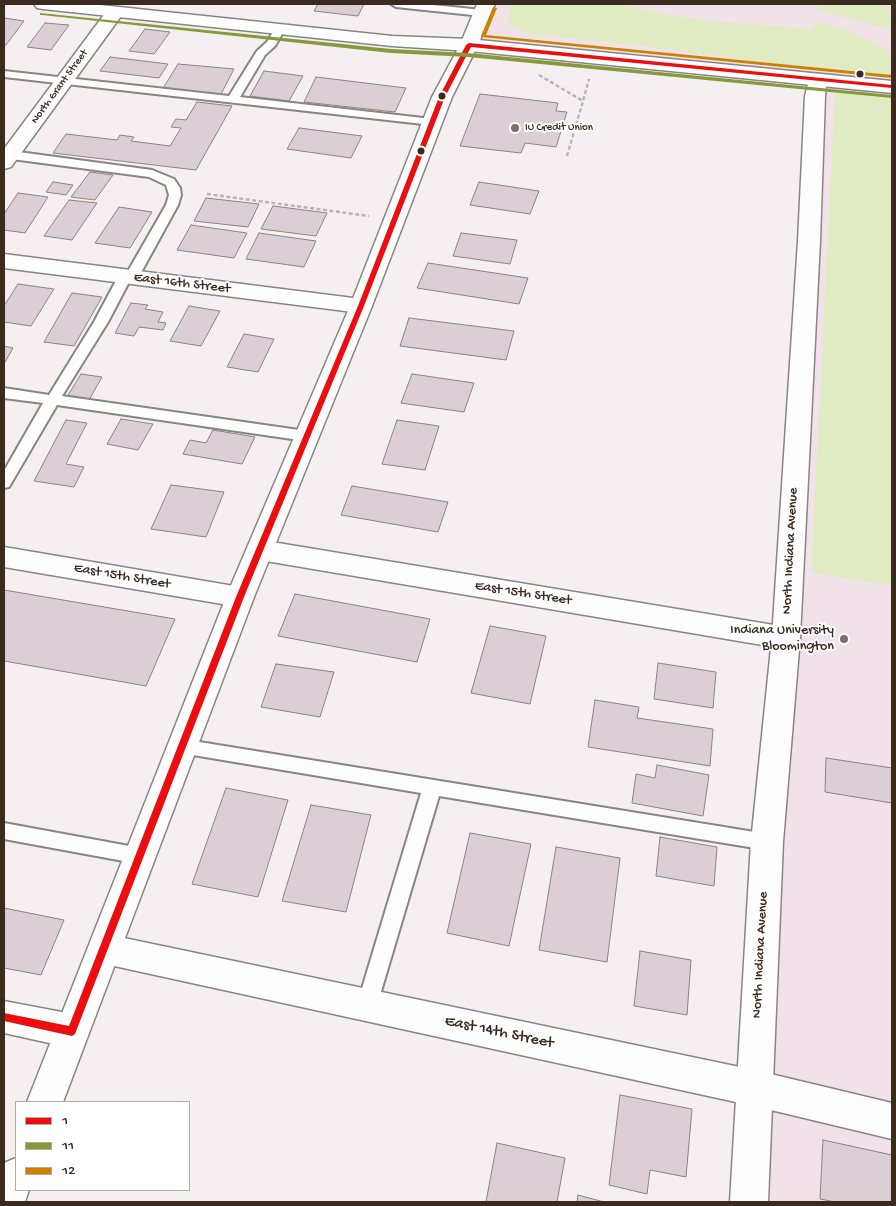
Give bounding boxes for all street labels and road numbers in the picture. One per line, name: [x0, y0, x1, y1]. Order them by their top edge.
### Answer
street label: North Grant Street: [29, 47, 91, 127]
street label: East 16th Street: [133, 270, 231, 298]
street label: North Indiana Avenue: [779, 487, 803, 615]
street label: East 15th Street: [72, 560, 172, 594]
street label: East 15th Street: [473, 578, 573, 610]
street label: North Indiana Avenue: [749, 891, 773, 1019]
street label: East 14th Street: [443, 1012, 555, 1054]

